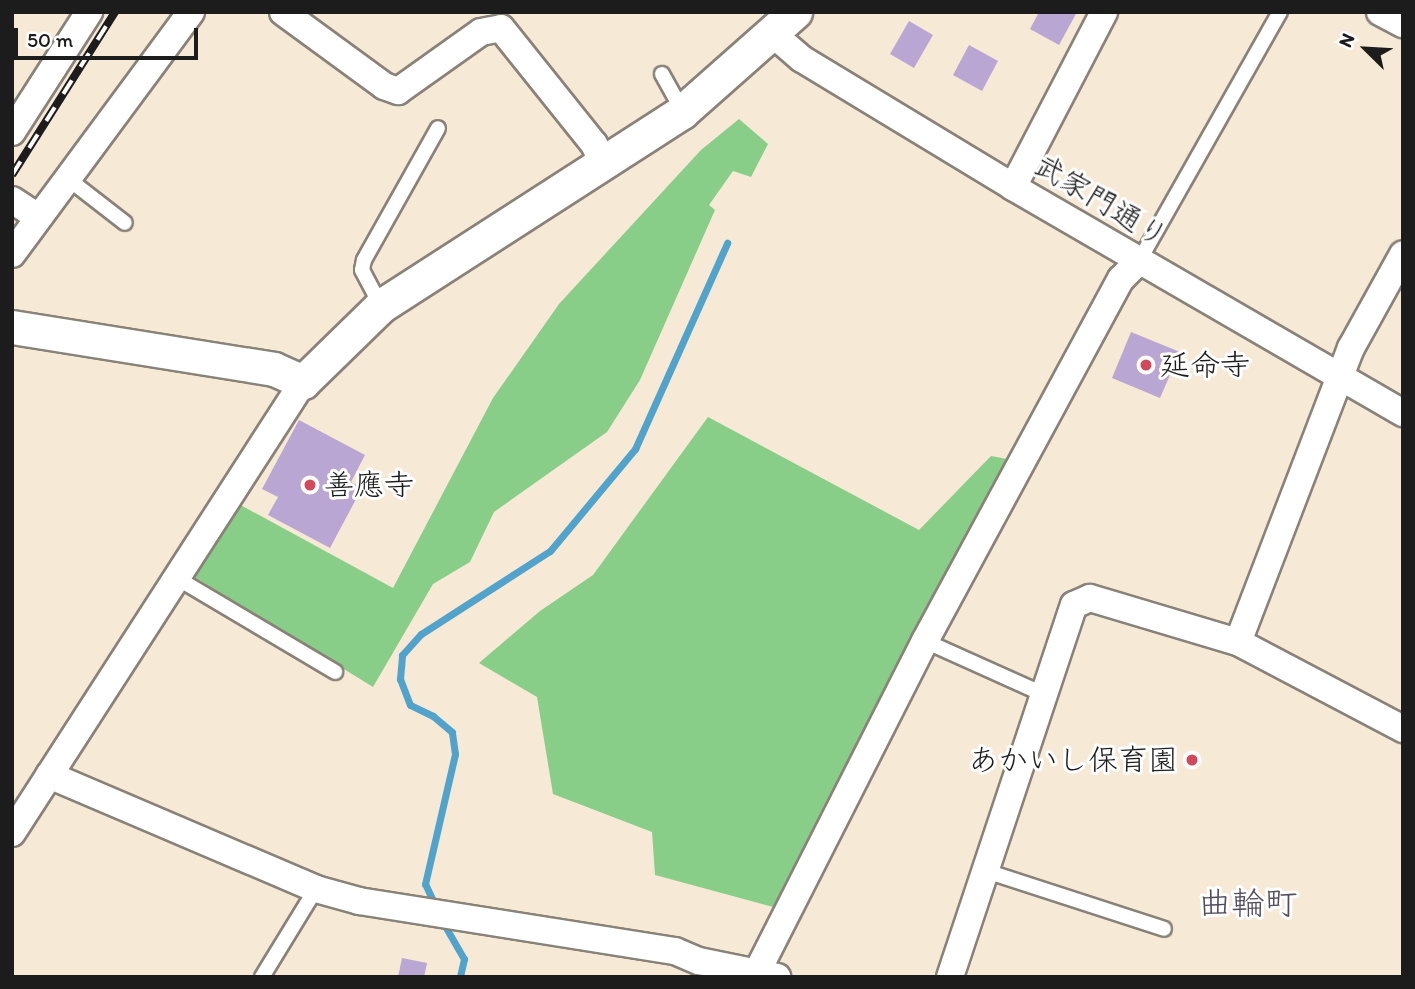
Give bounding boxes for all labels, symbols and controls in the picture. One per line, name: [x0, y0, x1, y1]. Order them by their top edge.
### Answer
scale bar: [18, 14, 201, 58]
north arrow: [1331, 14, 1401, 84]
text: 50 m: [27, 27, 73, 52]
text: N: [1333, 30, 1359, 51]
street label: 武家門通り: [1027, 147, 1175, 255]
place label: 延命寺: [1160, 347, 1250, 383]
marker: 延命寺: [1138, 357, 1154, 373]
place label: 善應寺: [324, 467, 414, 503]
marker: 善應寺: [302, 477, 318, 493]
place label: あかいし保育園: [968, 742, 1178, 778]
marker: あかいし保育園: [1184, 752, 1200, 768]
district label: 曲輪町: [1199, 883, 1297, 923]

